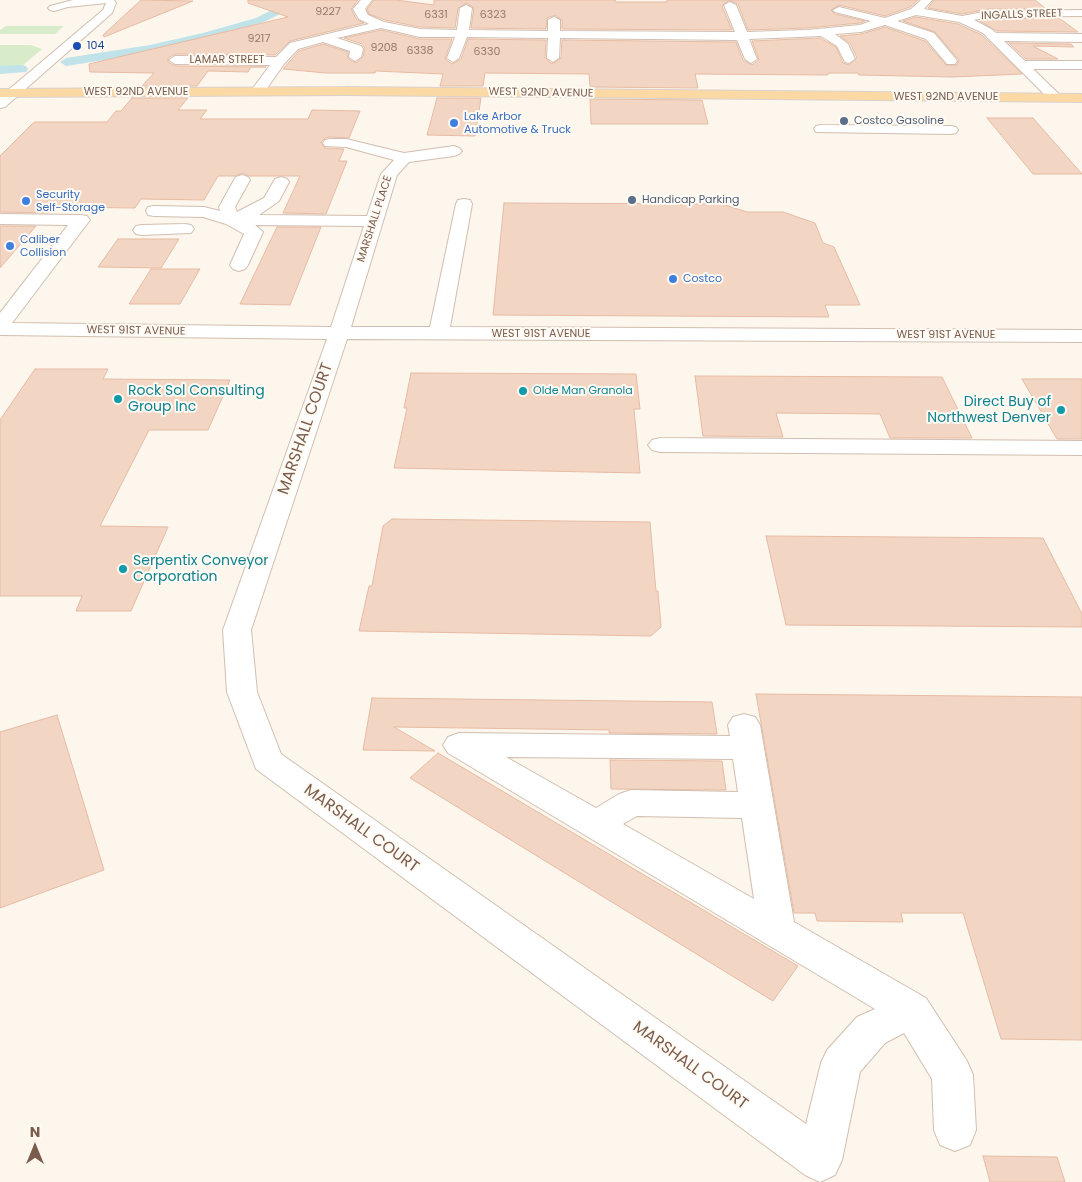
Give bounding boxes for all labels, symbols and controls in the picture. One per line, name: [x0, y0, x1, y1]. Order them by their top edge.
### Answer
house number: 9227: [315, 5, 341, 19]
street label: INGALLS STREET: [981, 7, 1063, 23]
house number: 6331: [424, 8, 448, 22]
house number: 6323: [480, 8, 506, 22]
house number: 9217: [248, 32, 270, 46]
place label: 104: [87, 39, 104, 53]
marker: 104: [71, 40, 83, 52]
house number: 9208: [370, 41, 398, 55]
house number: 6338: [407, 44, 433, 58]
house number: 6330: [474, 45, 500, 59]
street label: LAMAR STREET: [189, 53, 265, 67]
street label: WEST 92ND AVENUE: [84, 85, 188, 99]
street label: WEST 92ND AVENUE: [489, 85, 593, 101]
street label: WEST 92ND AVENUE: [894, 90, 998, 104]
place label: Lake Arbor Automotive & Truck: [464, 110, 571, 136]
place label: Costco Gasoline: [854, 114, 944, 128]
marker: Costco Gasoline: [838, 115, 850, 127]
marker: Lake Arbor Automotive & Truck: [448, 117, 460, 129]
street label: MARSHALL PLACE: [355, 174, 395, 264]
place label: Security Self-Storage: [36, 188, 105, 214]
place label: Handicap Parking: [642, 193, 739, 207]
marker: Handicap Parking: [626, 194, 638, 206]
marker: Security Self-Storage: [20, 195, 32, 207]
place label: Caliber Collision: [20, 233, 66, 259]
marker: Caliber Collision: [4, 240, 16, 252]
place label: Costco: [683, 272, 722, 286]
marker: Costco: [667, 273, 679, 285]
street label: WEST 91ST AVENUE: [86, 324, 186, 338]
street label: WEST 91ST AVENUE: [492, 327, 590, 341]
street label: WEST 91ST AVENUE: [897, 328, 995, 342]
street label: MARSHALL COURT: [275, 361, 337, 497]
place label: Rock Sol Consulting Group Inc: [128, 383, 265, 416]
place label: Olde Man Granola: [533, 384, 633, 398]
marker: Olde Man Granola: [517, 385, 529, 397]
marker: Rock Sol Consulting Group Inc: [112, 393, 124, 405]
place label: Direct Buy of Northwest Denver: [927, 394, 1051, 427]
marker: Direct Buy of Northwest Denver: [1055, 404, 1067, 416]
place label: Serpentix Conveyor Corporation: [133, 553, 269, 586]
marker: Serpentix Conveyor Corporation: [117, 563, 129, 575]
street label: MARSHALL COURT: [300, 781, 422, 877]
street label: MARSHALL COURT: [629, 1018, 751, 1114]
north arrow: [10, 1122, 60, 1172]
text: N: [30, 1122, 40, 1142]

